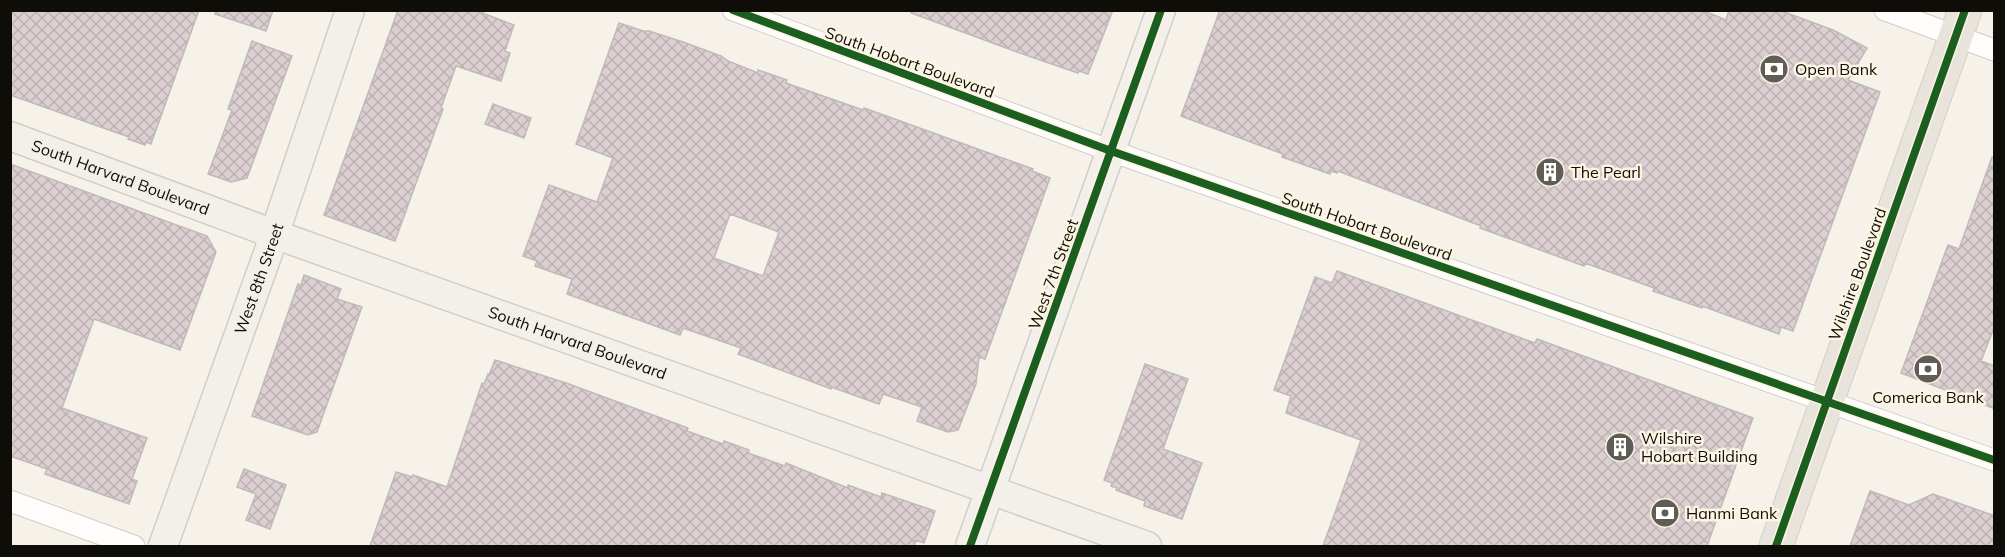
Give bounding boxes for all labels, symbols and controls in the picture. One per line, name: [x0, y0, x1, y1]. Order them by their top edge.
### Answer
street label: South Hobart Boulevard: [822, 22, 998, 102]
bank icon: Open Bank: [1758, 53, 1790, 85]
place label: Open Bank: [1795, 59, 1878, 79]
street label: South Harvard Boulevard: [29, 135, 212, 219]
building icon: The Pearl: [1534, 156, 1566, 188]
place label: The Pearl: [1571, 162, 1641, 182]
street label: South Hobart Boulevard: [1279, 187, 1455, 265]
street label: Wilshire Boulevard: [1824, 205, 1890, 343]
street label: West 7th Street: [1024, 216, 1082, 332]
street label: West 8th Street: [230, 220, 287, 337]
street label: South Harvard Boulevard: [486, 301, 670, 384]
bank icon: Comerica Bank: [1912, 353, 1944, 385]
place label: Comerica Bank: [1872, 387, 1985, 407]
place label: Wilshire Hobart Building: [1641, 428, 1758, 466]
building icon: Wilshire Hobart Building: [1604, 431, 1636, 463]
bank icon: Hanmi Bank: [1649, 497, 1681, 529]
place label: Hanmi Bank: [1686, 503, 1778, 523]

